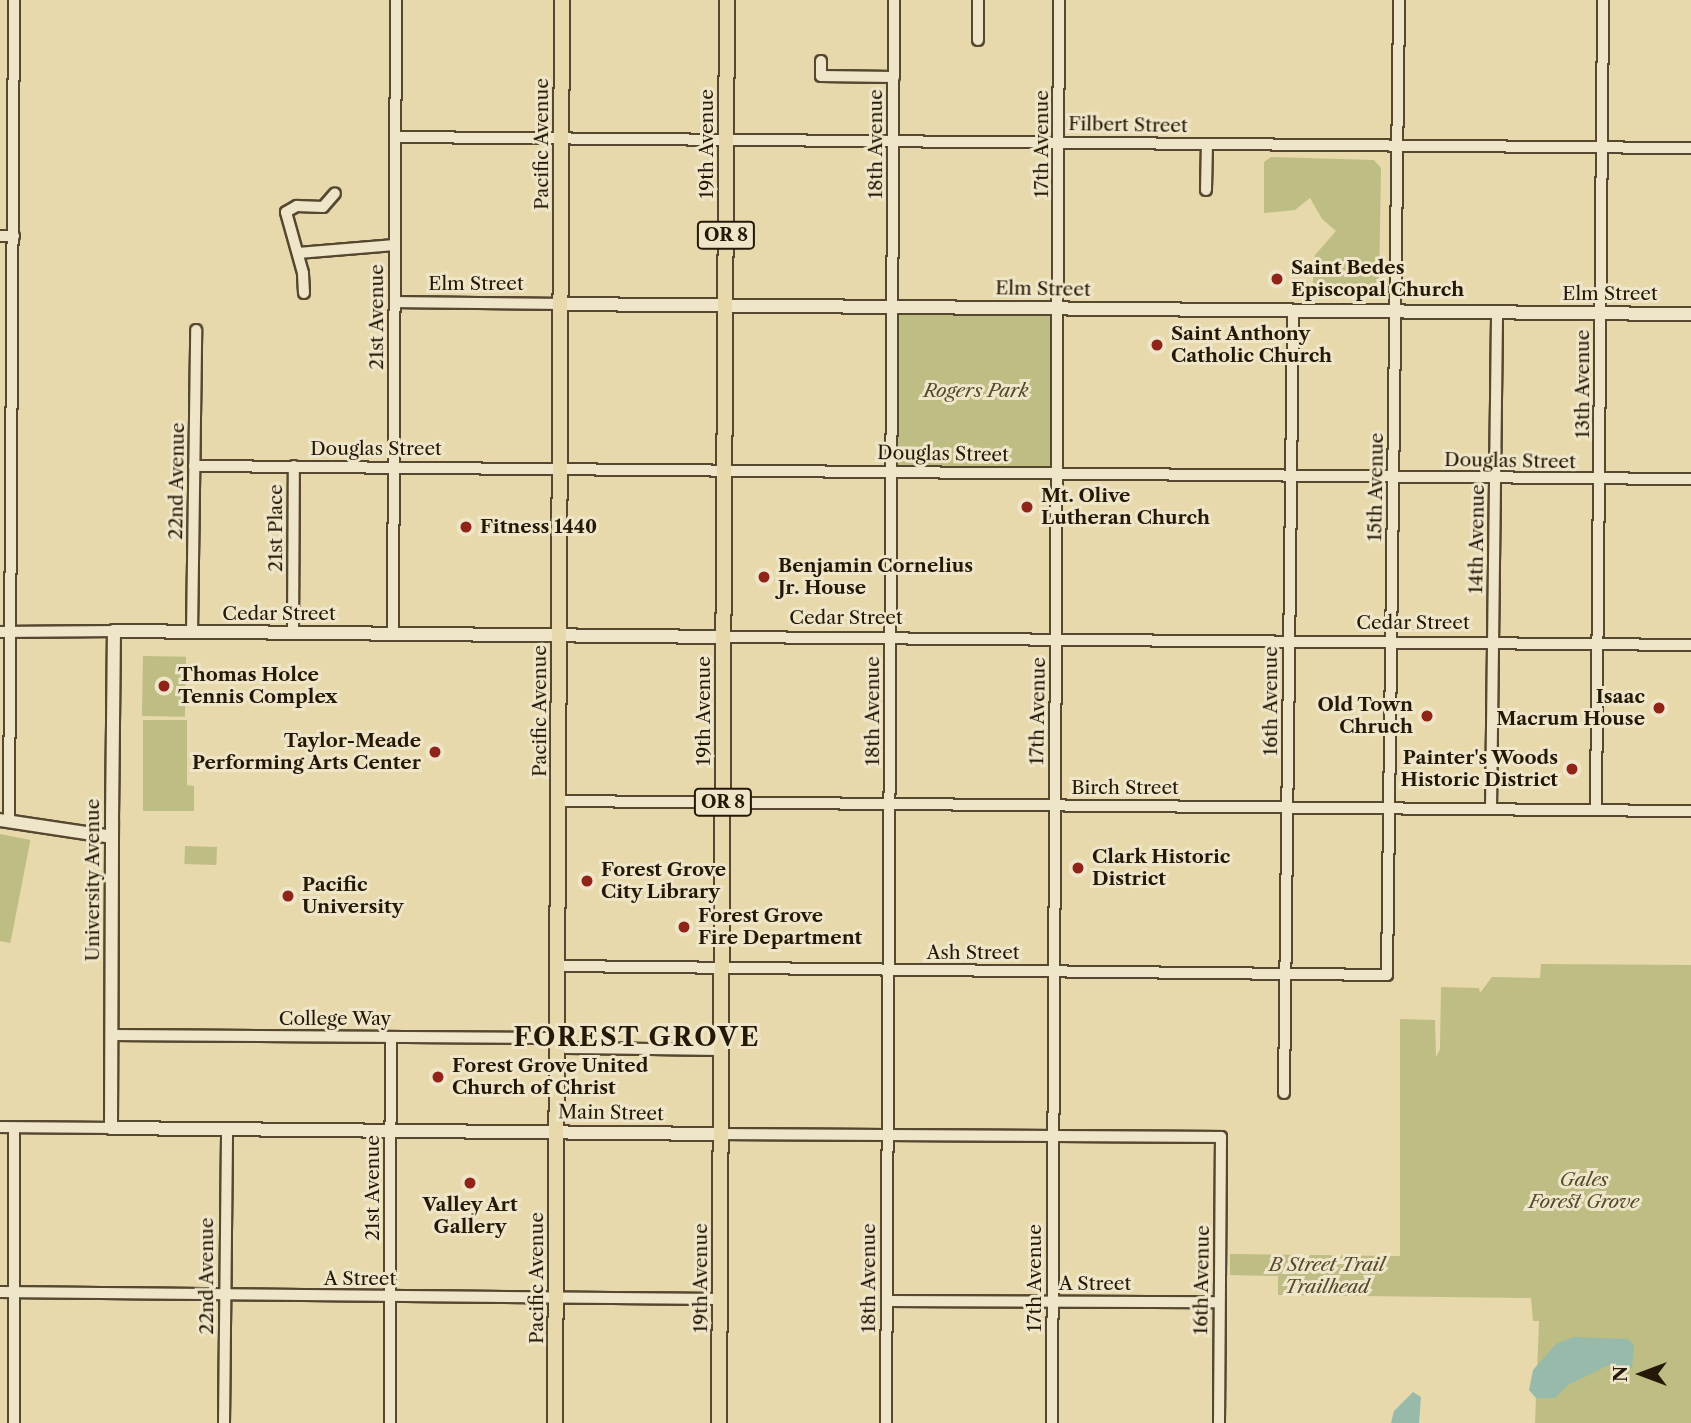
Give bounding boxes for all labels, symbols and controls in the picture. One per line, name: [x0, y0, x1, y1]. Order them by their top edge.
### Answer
street label: Pacific Avenue: [531, 78, 553, 210]
street label: 19th Avenue: [696, 89, 718, 199]
street label: 18th Avenue: [865, 89, 887, 199]
street label: 17th Avenue: [1031, 90, 1053, 198]
street label: Filbert Street: [1068, 113, 1188, 137]
road number: OR 8: [696, 220, 756, 249]
place label: Saint Bedes Episcopal Church: [1291, 257, 1464, 301]
street label: 21st Avenue: [366, 264, 388, 370]
marker: Saint Bedes Episcopal Church: [1269, 271, 1285, 287]
street label: Elm Street: [428, 273, 524, 295]
street label: Elm Street: [995, 277, 1091, 301]
street label: Elm Street: [1562, 283, 1658, 305]
place label: Saint Anthony Catholic Church: [1171, 323, 1332, 367]
street label: 13th Avenue: [1572, 329, 1594, 439]
marker: Saint Anthony Catholic Church: [1149, 337, 1165, 353]
park label: Rogers Park: [923, 380, 1029, 402]
street label: 22nd Avenue: [165, 422, 189, 540]
street label: 15th Avenue: [1364, 432, 1388, 542]
street label: Douglas Street: [310, 438, 442, 460]
street label: Douglas Street: [877, 441, 1009, 467]
street label: Douglas Street: [1444, 448, 1576, 474]
street label: 21st Place: [265, 484, 287, 572]
street label: 14th Avenue: [1465, 484, 1489, 594]
place label: Mt. Olive Lutheran Church: [1041, 485, 1210, 529]
marker: Mt. Olive Lutheran Church: [1019, 499, 1035, 515]
place label: Fitness 1440: [480, 516, 597, 538]
marker: Fitness 1440: [458, 519, 474, 535]
place label: Benjamin Cornelius Jr. House: [778, 555, 973, 599]
marker: Benjamin Cornelius Jr. House: [756, 569, 772, 585]
street label: Cedar Street: [222, 603, 336, 625]
street label: Cedar Street: [789, 607, 903, 629]
street label: Cedar Street: [1356, 612, 1470, 634]
street label: Pacific Avenue: [529, 645, 551, 777]
street label: 16th Avenue: [1260, 646, 1282, 756]
street label: 19th Avenue: [693, 656, 715, 766]
street label: 18th Avenue: [862, 656, 884, 766]
street label: 17th Avenue: [1026, 657, 1050, 765]
place label: Thomas Holce Tennis Complex: [178, 664, 337, 708]
marker: Thomas Holce Tennis Complex: [156, 678, 172, 694]
place label: Isaac Macrum House: [1496, 686, 1645, 730]
place label: Old Town Chruch: [1317, 694, 1413, 738]
marker: Isaac Macrum House: [1651, 700, 1667, 716]
marker: Old Town Chruch: [1419, 708, 1435, 724]
place label: Taylor-Meade Performing Arts Center: [191, 730, 421, 774]
marker: Taylor-Meade Performing Arts Center: [427, 744, 443, 760]
place label: Painter's Woods Historic District: [1400, 747, 1558, 791]
marker: Painter's Woods Historic District: [1564, 761, 1580, 777]
street label: Birch Street: [1071, 777, 1179, 799]
road number: OR 8: [693, 788, 753, 816]
street label: University Avenue: [82, 798, 104, 962]
place label: Clark Historic District: [1092, 846, 1231, 890]
place label: Forest Grove City Library: [601, 859, 726, 903]
marker: Clark Historic District: [1070, 860, 1086, 876]
marker: Forest Grove City Library: [579, 873, 595, 889]
place label: Pacific University: [302, 874, 403, 918]
marker: Pacific University: [280, 888, 296, 904]
place label: Forest Grove Fire Department: [698, 905, 862, 949]
marker: Forest Grove Fire Department: [676, 919, 692, 935]
street label: Ash Street: [926, 942, 1020, 964]
street label: College Way: [278, 1008, 392, 1030]
district label: FOREST GROVE: [515, 1022, 759, 1054]
place label: Forest Grove United Church of Christ: [452, 1055, 648, 1099]
marker: Forest Grove United Church of Christ: [430, 1069, 446, 1085]
street label: Main Street: [558, 1101, 664, 1125]
street label: 21st Avenue: [362, 1135, 384, 1241]
park label: Gales Forest Grove: [1529, 1169, 1639, 1213]
marker: Valley Art Gallery: [462, 1175, 478, 1191]
place label: Valley Art Gallery: [422, 1194, 518, 1238]
street label: Pacific Avenue: [526, 1212, 548, 1344]
street label: 22nd Avenue: [196, 1217, 218, 1335]
street label: 19th Avenue: [690, 1223, 712, 1333]
street label: 18th Avenue: [858, 1223, 880, 1333]
street label: 17th Avenue: [1024, 1224, 1046, 1332]
street label: 16th Avenue: [1190, 1225, 1214, 1335]
park label: B Street Trail Trailhead: [1269, 1254, 1385, 1298]
street label: A Street: [324, 1268, 396, 1290]
street label: A Street: [1059, 1273, 1131, 1295]
north arrow: [1607, 1339, 1677, 1409]
text: N: [1609, 1366, 1632, 1382]

